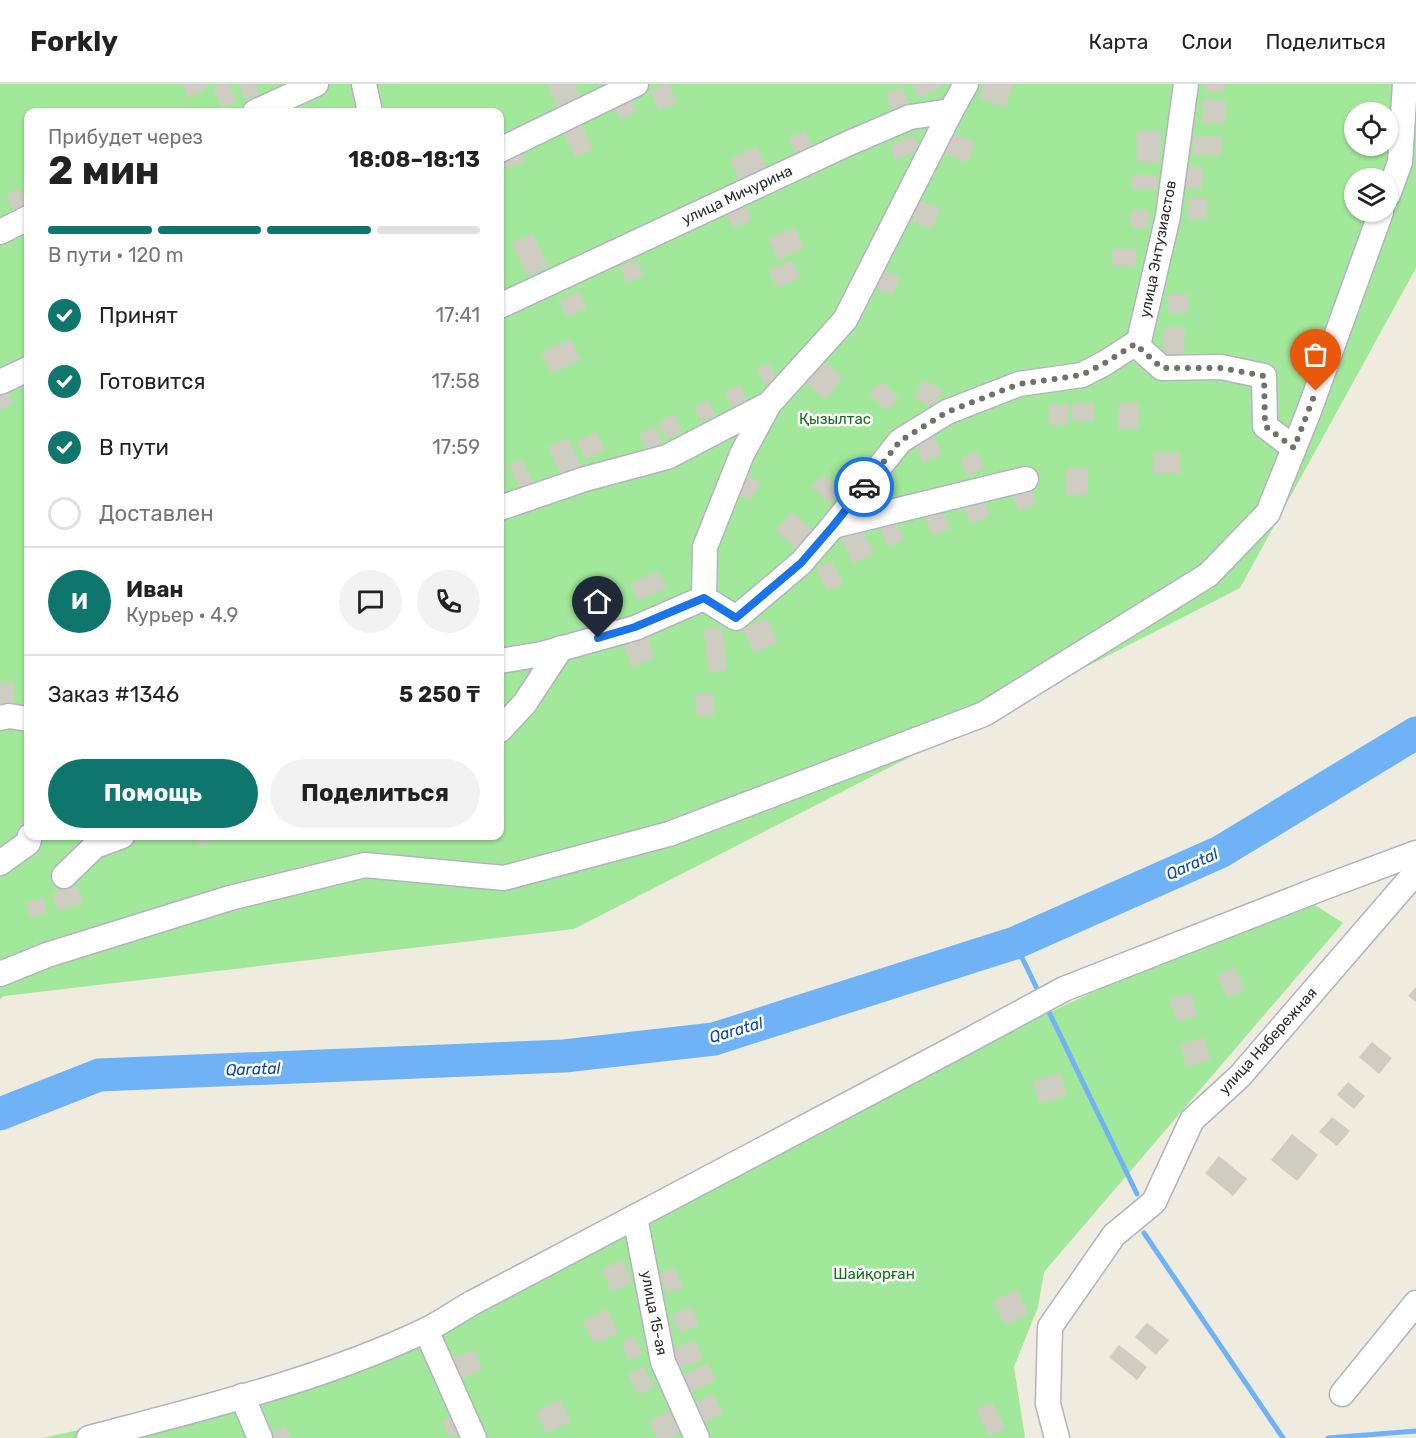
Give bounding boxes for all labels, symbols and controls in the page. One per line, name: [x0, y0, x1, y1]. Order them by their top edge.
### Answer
text: Forkly: [30, 25, 118, 58]
text: Карта: [1088, 29, 1148, 54]
text: Слои: [1181, 29, 1232, 54]
text: Поделиться: [1265, 29, 1386, 54]
map controls: [1344, 102, 1398, 222]
button: locate: [1344, 102, 1398, 156]
text: Прибудет через: [48, 125, 203, 149]
text: 18:08–18:13: [348, 146, 480, 173]
text: 2 мин: [48, 148, 160, 194]
street label: улица Мичурина: [679, 162, 795, 228]
button: layers: [1344, 168, 1398, 222]
street label: улица Энтузиастов: [1136, 179, 1180, 319]
text: В пути · 120 m: [48, 243, 184, 267]
icon: check: [48, 299, 81, 332]
text: Принят: [99, 302, 178, 329]
text: 17:41: [435, 303, 480, 327]
pin: [1290, 329, 1341, 391]
icon: bag: [1299, 338, 1332, 371]
icon: check: [48, 365, 81, 398]
text: Готовится: [99, 368, 205, 395]
text: 17:58: [431, 369, 480, 393]
park label: Қызылтас: [799, 410, 871, 428]
icon: check: [48, 431, 81, 464]
text: В пути: [99, 434, 169, 461]
text: 17:59: [432, 435, 480, 459]
courier: [834, 457, 894, 517]
icon: car: [848, 471, 881, 504]
text: Доставлен: [99, 500, 214, 527]
button: chat: [339, 570, 402, 633]
button: phone: [417, 570, 480, 633]
text: Иван: [126, 576, 184, 603]
pin: [572, 576, 623, 638]
icon: home: [581, 585, 614, 618]
text: И: [71, 588, 88, 615]
text: Курьер · 4.9: [126, 603, 238, 627]
text: Заказ #1346: [48, 681, 179, 708]
text: 5 250 ₸: [399, 681, 480, 708]
button: Помощь: [48, 759, 258, 828]
button: Поделиться: [270, 759, 480, 828]
water label: Qaratal: [1163, 844, 1222, 884]
street label: улица Набережная: [1215, 984, 1321, 1098]
water label: Qaratal: [707, 1013, 766, 1047]
water label: Qaratal: [225, 1059, 282, 1079]
park label: Шайқорған: [833, 1265, 915, 1283]
street label: улица 15-ая: [637, 1269, 671, 1357]

